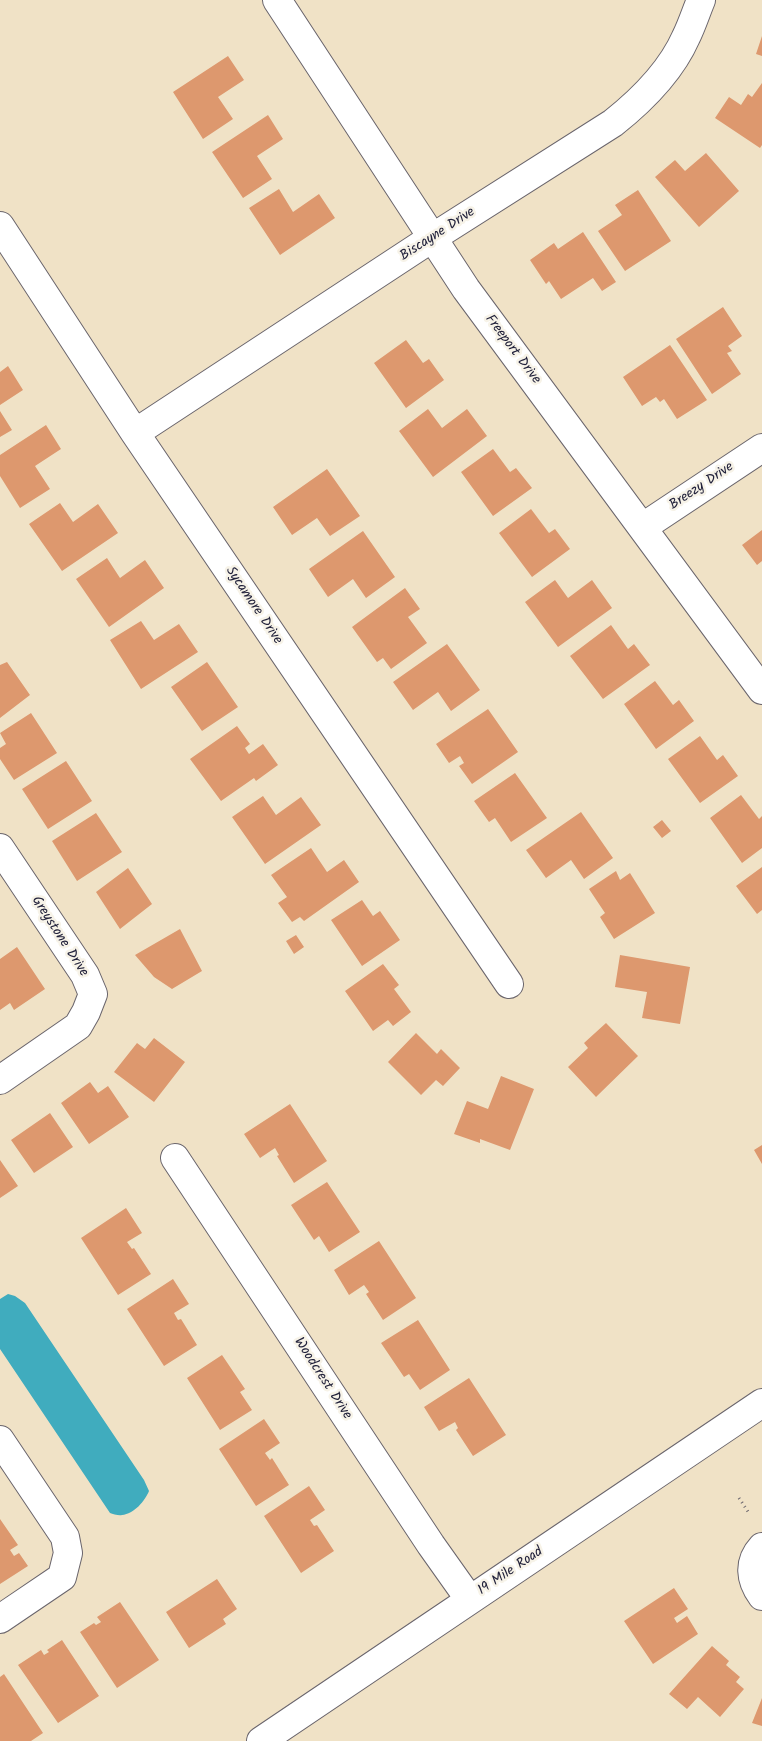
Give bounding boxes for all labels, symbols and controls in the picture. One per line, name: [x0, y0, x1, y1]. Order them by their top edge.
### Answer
street label: Biscayne Drive: [397, 204, 479, 266]
street label: Freeport Drive: [480, 312, 544, 388]
street label: Breezy Drive: [667, 459, 737, 515]
street label: Sycamore Drive: [221, 564, 285, 648]
street label: Greystone Drive: [27, 894, 91, 980]
street label: Woodcrest Drive: [289, 1335, 355, 1423]
street label: 19 Mile Road: [475, 1544, 547, 1600]

